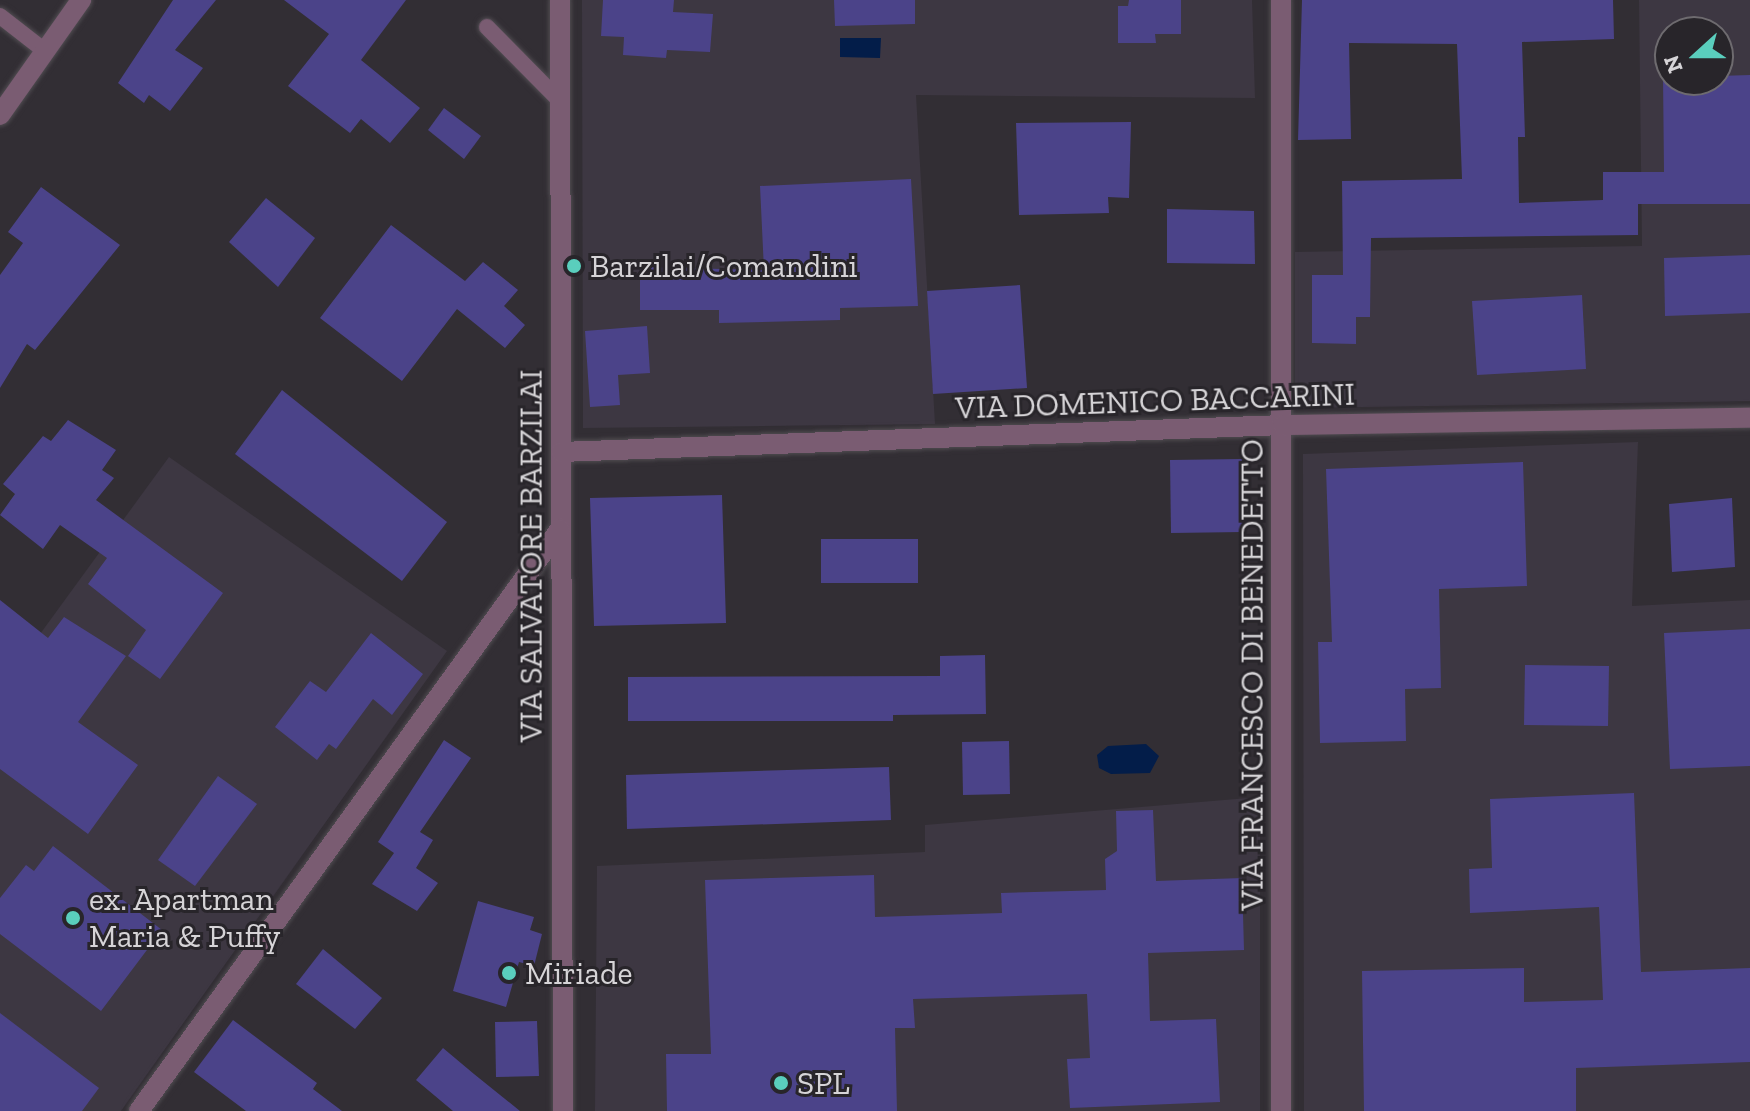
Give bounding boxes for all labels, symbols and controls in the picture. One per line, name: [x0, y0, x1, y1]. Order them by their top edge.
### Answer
north arrow: [1654, 16, 1734, 96]
text: N: [1657, 51, 1689, 77]
place label: Barzilai/Comandini: [590, 247, 858, 285]
marker: Barzilai/Comandini: [565, 257, 583, 275]
street label: VIA SALVATORE BARZILAI: [512, 369, 550, 743]
street label: VIA DOMENICO BACCARINI: [954, 375, 1356, 427]
street label: VIA FRANCESCO DI BENEDETTO: [1233, 439, 1271, 911]
place label: ex. Apartman Maria & Puffy: [89, 881, 280, 956]
marker: ex. Apartman Maria & Puffy: [64, 909, 82, 927]
place label: Miriade: [525, 954, 633, 992]
marker: Miriade: [500, 964, 518, 982]
place label: SPL: [797, 1064, 850, 1102]
marker: SPL: [772, 1074, 790, 1092]

